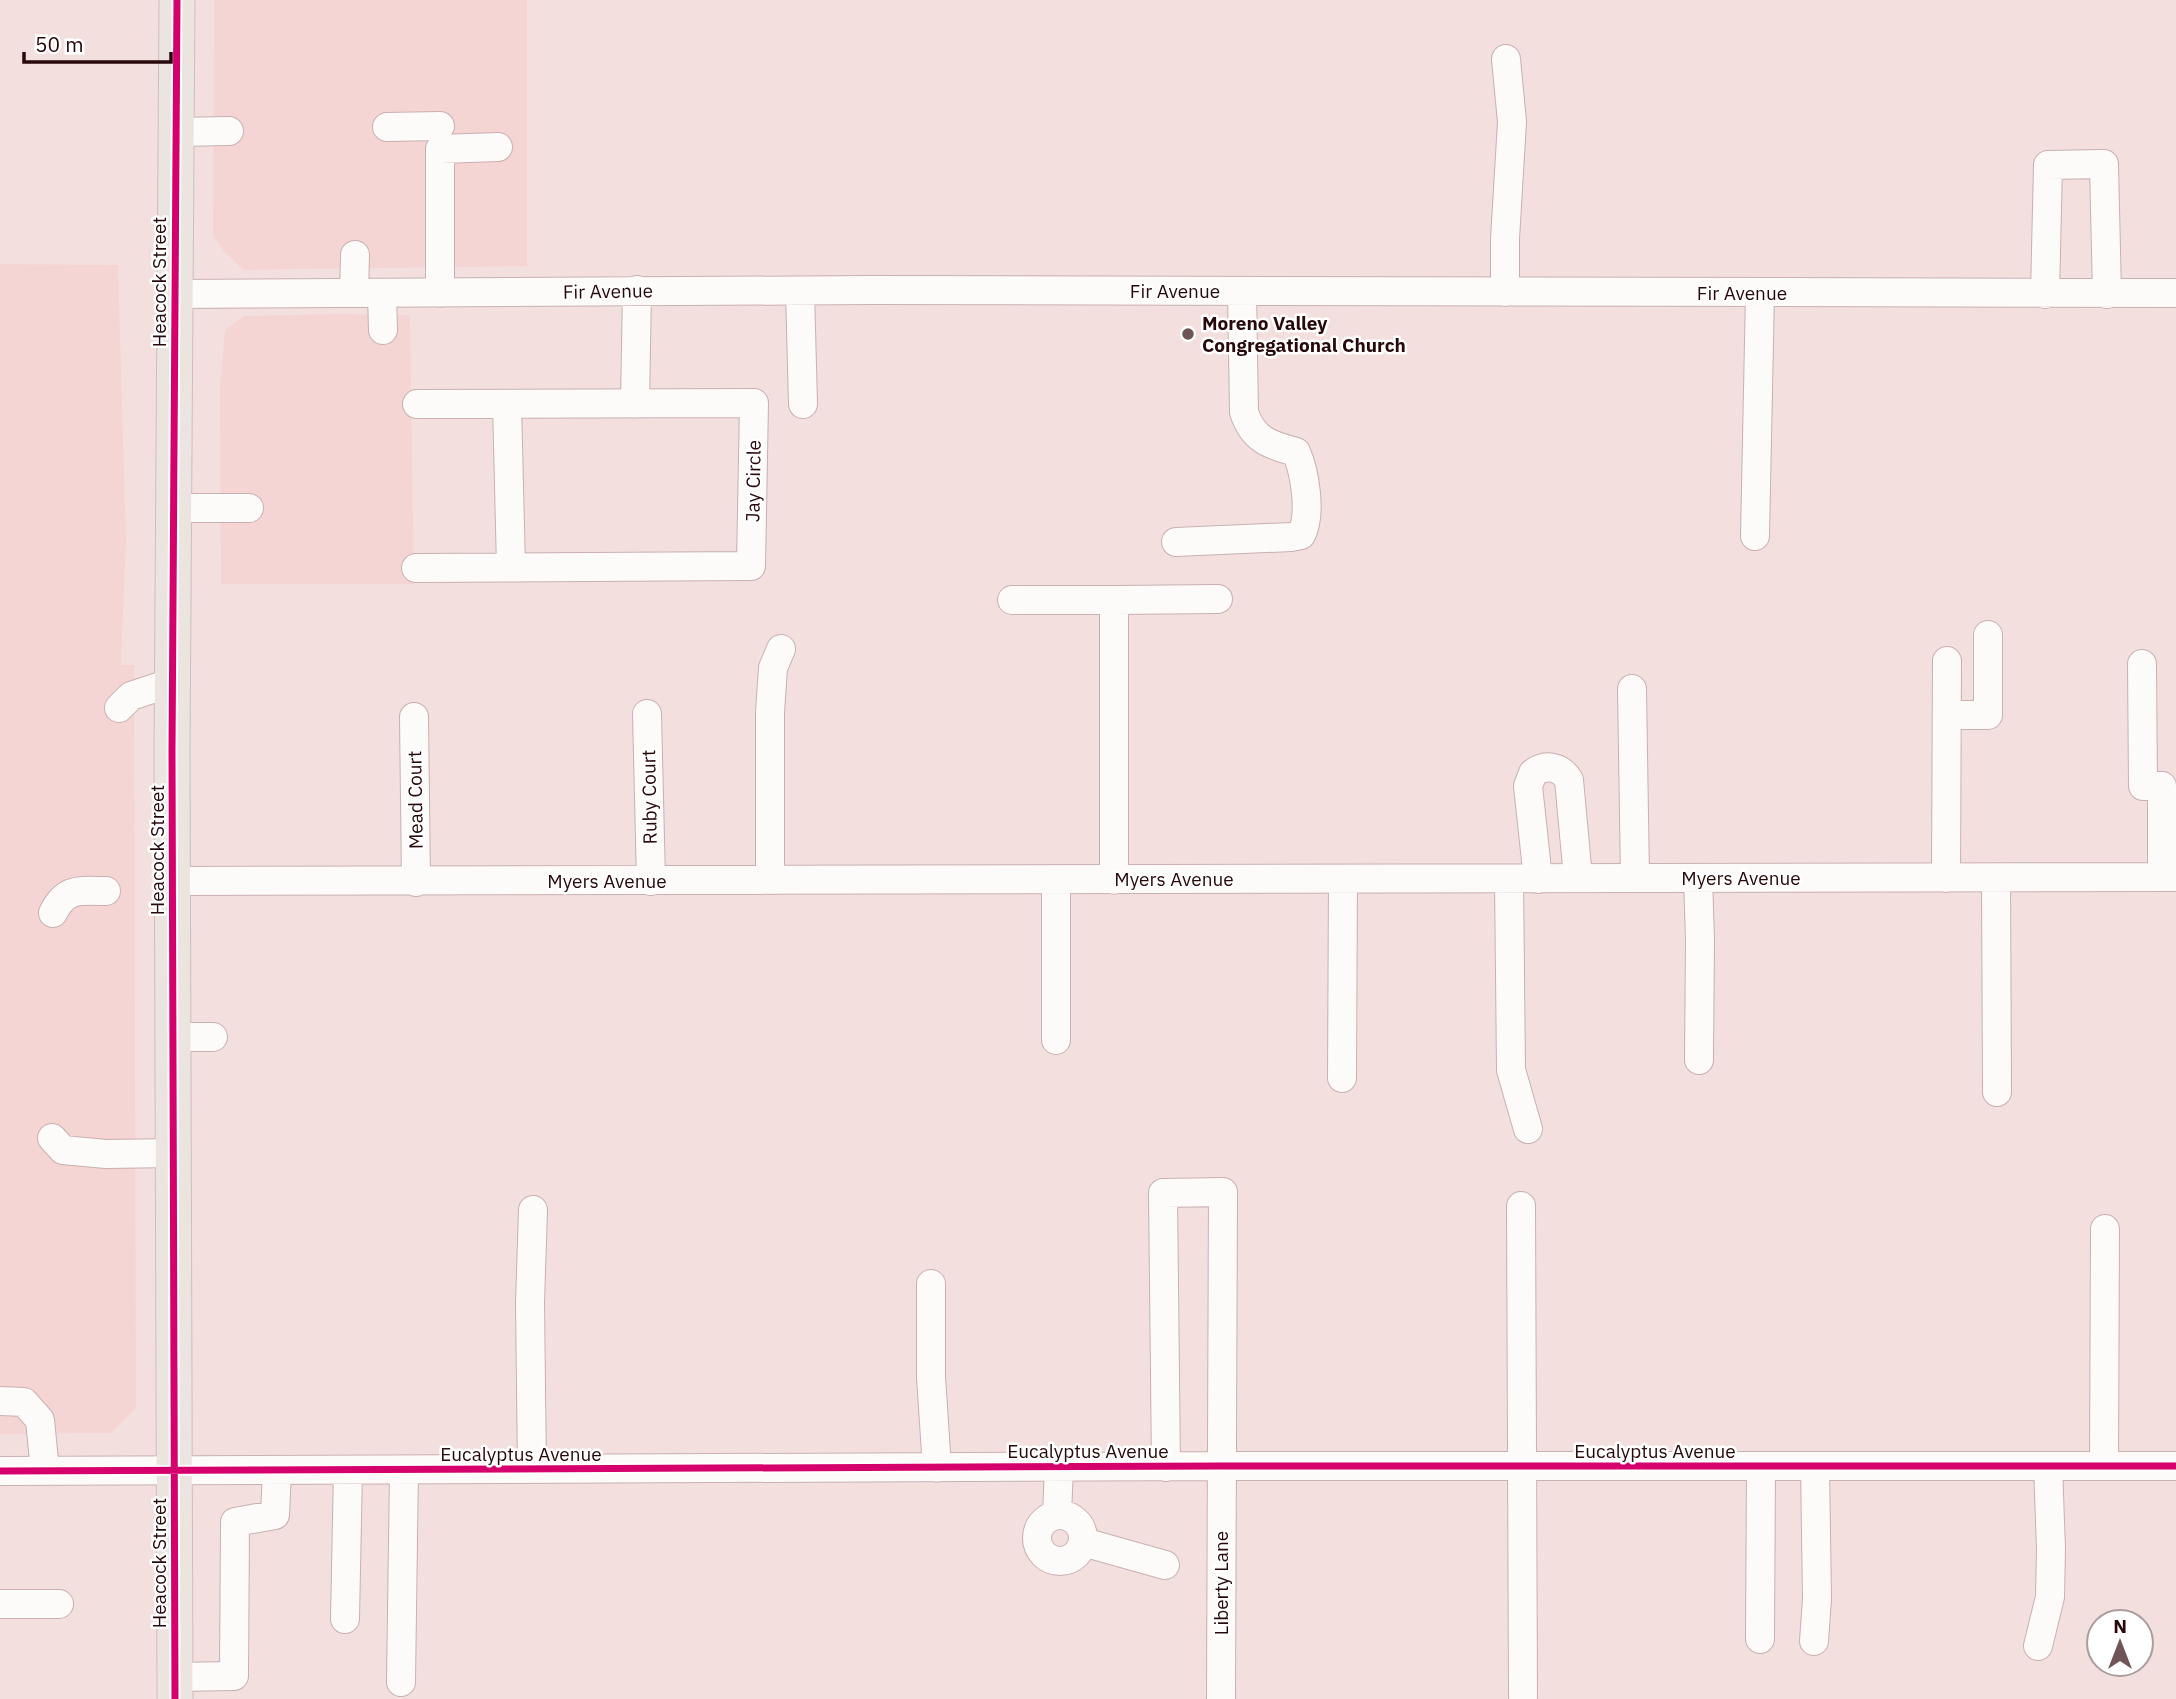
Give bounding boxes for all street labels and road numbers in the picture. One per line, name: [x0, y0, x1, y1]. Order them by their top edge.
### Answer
street label: Heacock Street: [147, 217, 171, 347]
street label: Fir Avenue: [563, 278, 653, 304]
street label: Fir Avenue: [1130, 279, 1220, 303]
street label: Fir Avenue: [1697, 281, 1787, 305]
street label: Jay Circle: [740, 440, 766, 522]
street label: Ruby Court: [636, 749, 662, 845]
street label: Mead Court: [402, 751, 428, 849]
street label: Heacock Street: [145, 785, 169, 915]
street label: Myers Avenue: [1681, 866, 1801, 890]
street label: Myers Avenue: [1114, 867, 1234, 891]
street label: Myers Avenue: [547, 869, 667, 893]
street label: Eucalyptus Avenue: [1007, 1439, 1169, 1463]
street label: Eucalyptus Avenue: [1574, 1439, 1736, 1463]
street label: Eucalyptus Avenue: [440, 1442, 602, 1466]
street label: Heacock Street: [147, 1498, 171, 1628]
street label: Liberty Lane: [1209, 1531, 1233, 1635]

